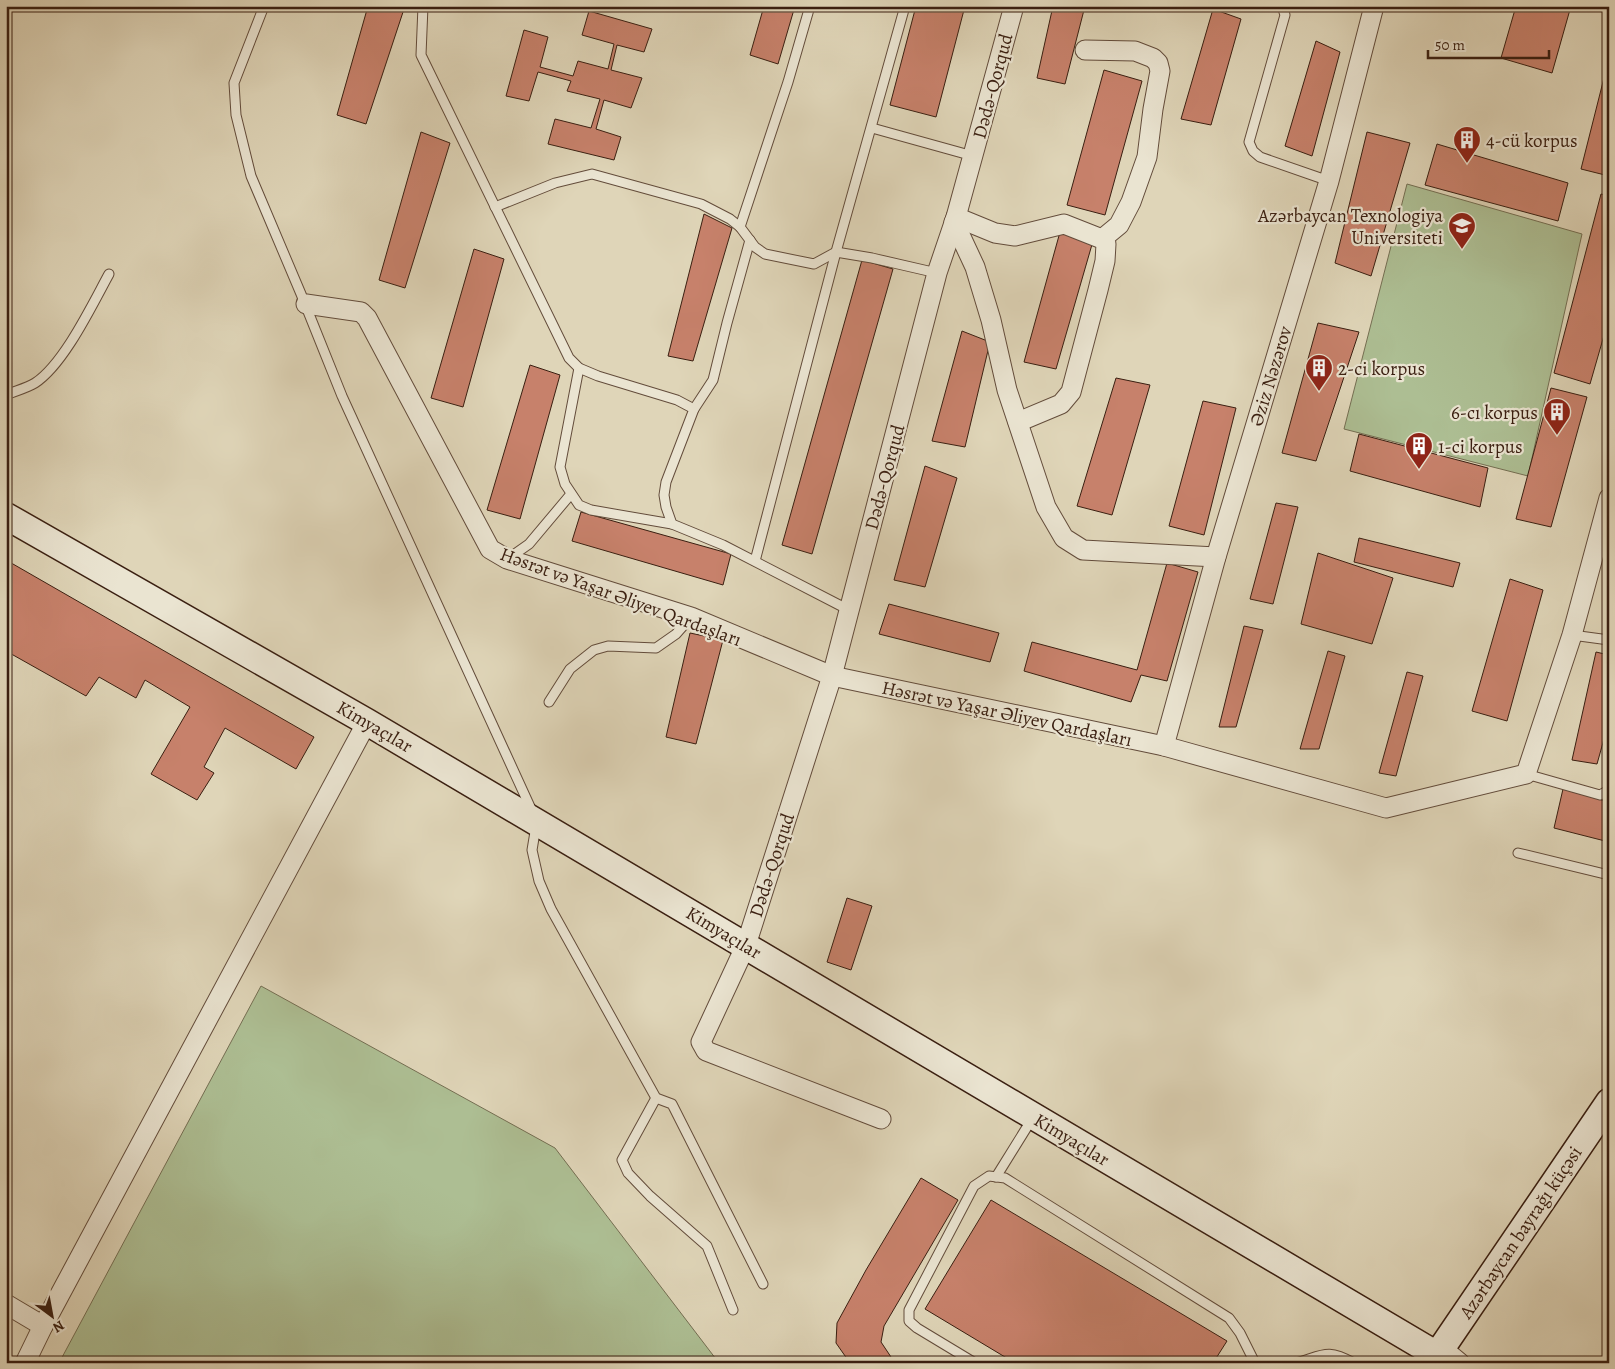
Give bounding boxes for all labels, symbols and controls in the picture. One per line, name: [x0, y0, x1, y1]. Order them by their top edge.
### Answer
scale bar: [1428, 28, 1549, 60]
street label: Dədə-Qorqud: [966, 30, 1020, 142]
text: 50 m: [1435, 35, 1465, 55]
building icon: 4-cü korpus: [1452, 125, 1482, 164]
place label: 4-cü korpus: [1486, 128, 1578, 154]
place label: Azərbaycan Texnologiya Universiteti: [1257, 203, 1443, 251]
school or university icon: Azərbaycan Texnologiya Universiteti: [1447, 211, 1477, 250]
street label: Əziz Nəzərov: [1243, 323, 1299, 429]
building icon: 2-ci korpus: [1304, 353, 1334, 392]
place label: 2-ci korpus: [1338, 356, 1425, 382]
building icon: 6-cı korpus: [1542, 397, 1572, 436]
place label: 6-cı korpus: [1451, 400, 1538, 426]
street label: Dədə-Qorqud: [858, 421, 912, 533]
building icon: 1-ci korpus: [1404, 431, 1434, 470]
place label: 1-ci korpus: [1438, 434, 1523, 460]
street label: Həsrət və Yaşar Əliyev Qardaşları: [496, 541, 745, 653]
street label: Həsrət və Yaşar Əliyev Qardaşları: [879, 675, 1134, 753]
street label: Kimyaçılar: [332, 695, 417, 759]
street label: Dədə-Qorqud: [743, 809, 801, 921]
street label: Kimyaçılar: [681, 900, 766, 966]
street label: Kimyaçılar: [1029, 1107, 1114, 1173]
street label: Azərbaycan bayrağı küçəsi: [1453, 1141, 1588, 1325]
north arrow: [28, 1292, 78, 1342]
text: N: [49, 1316, 68, 1337]

